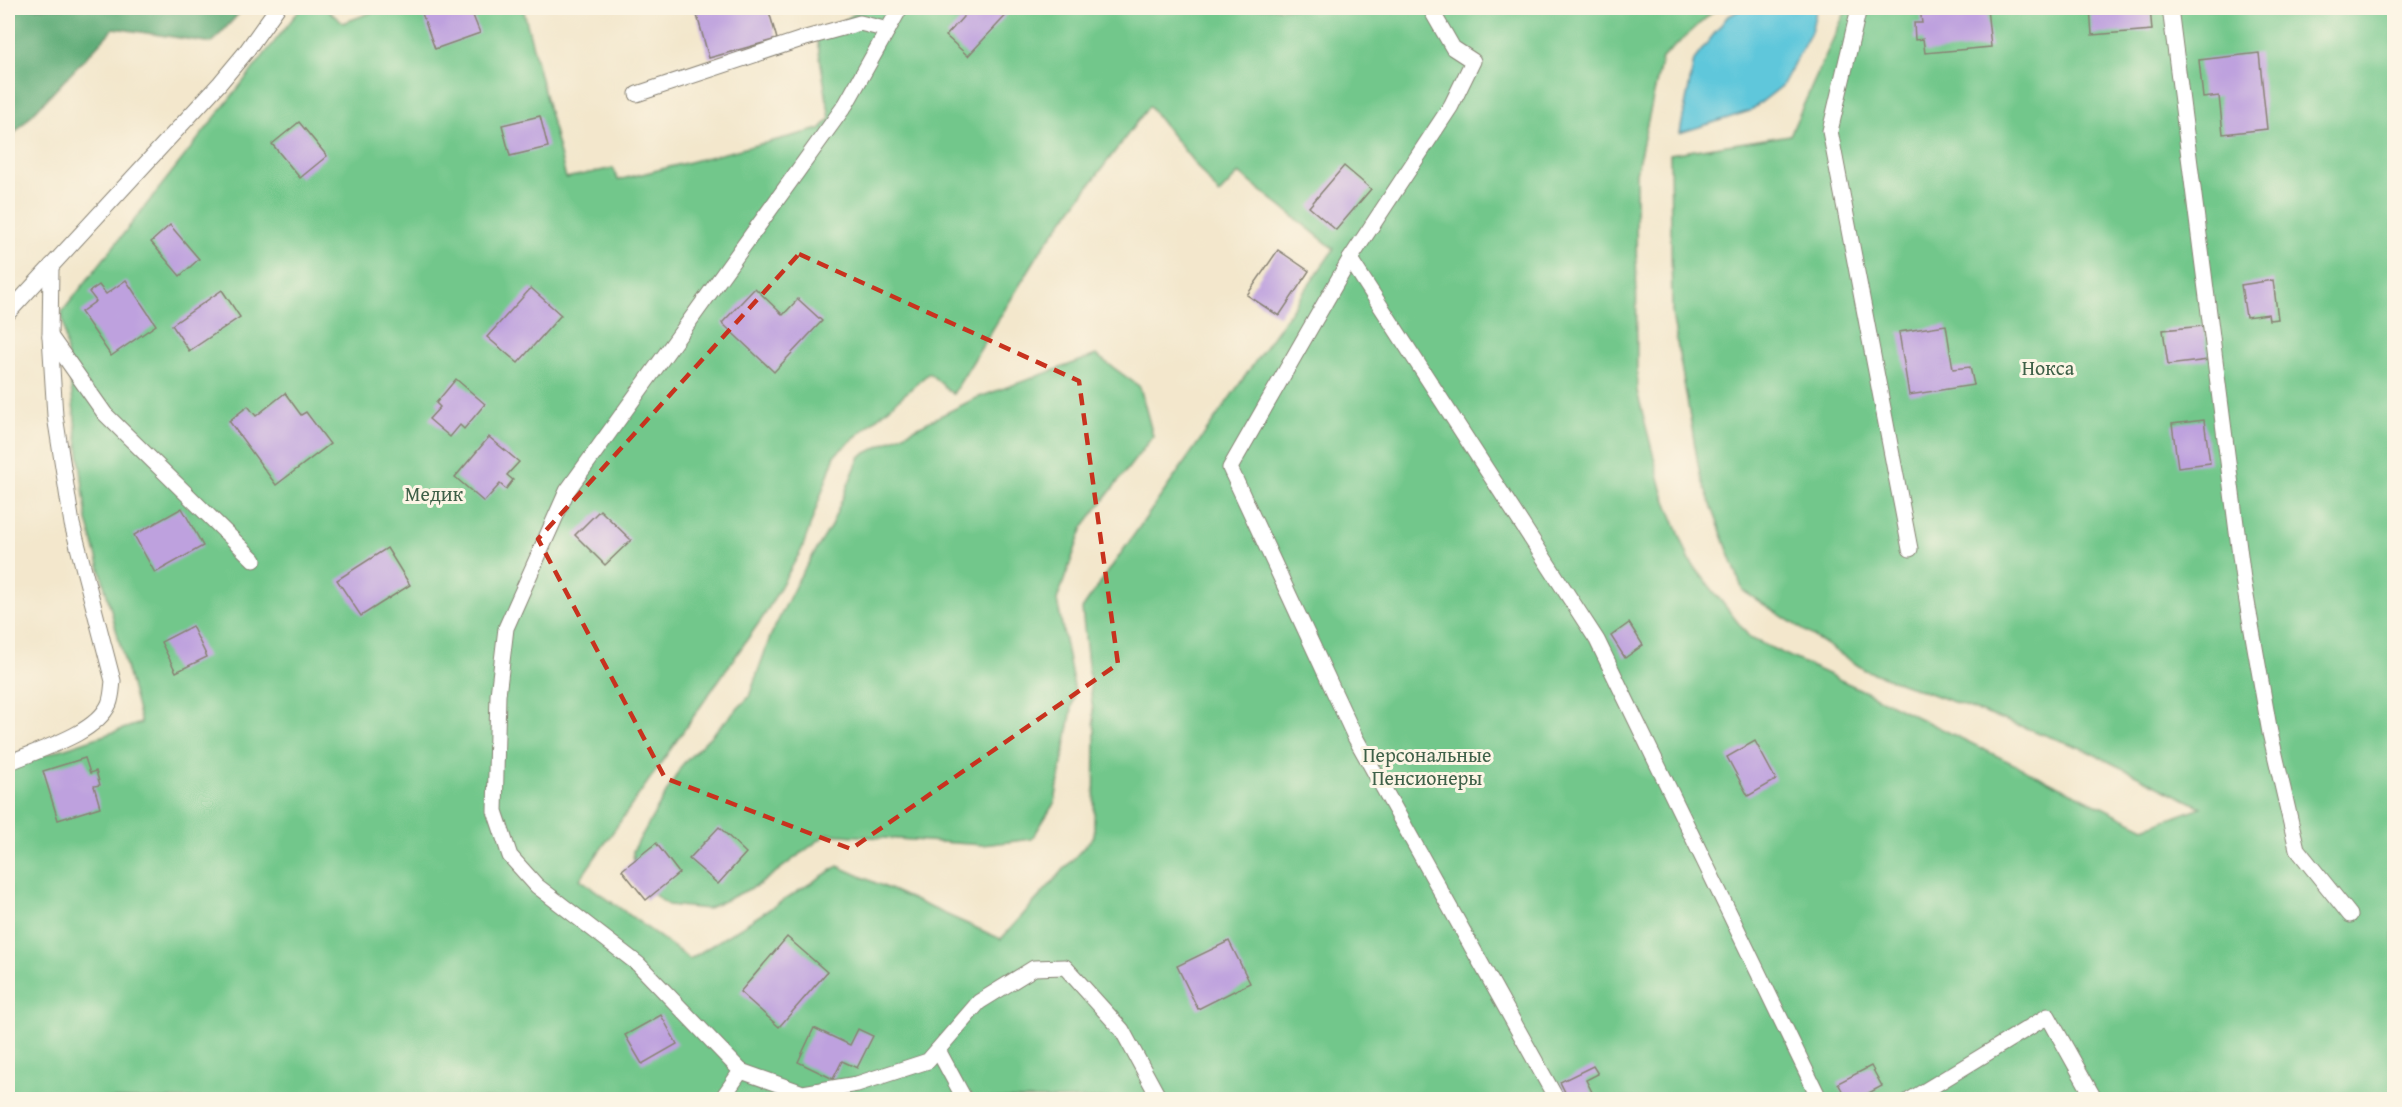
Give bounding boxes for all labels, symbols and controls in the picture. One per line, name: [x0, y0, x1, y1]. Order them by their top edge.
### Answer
park label: Нокса: [2022, 353, 2075, 382]
park label: Медик: [405, 479, 464, 508]
park label: Персональные Пенсионеры: [1363, 740, 1491, 792]

